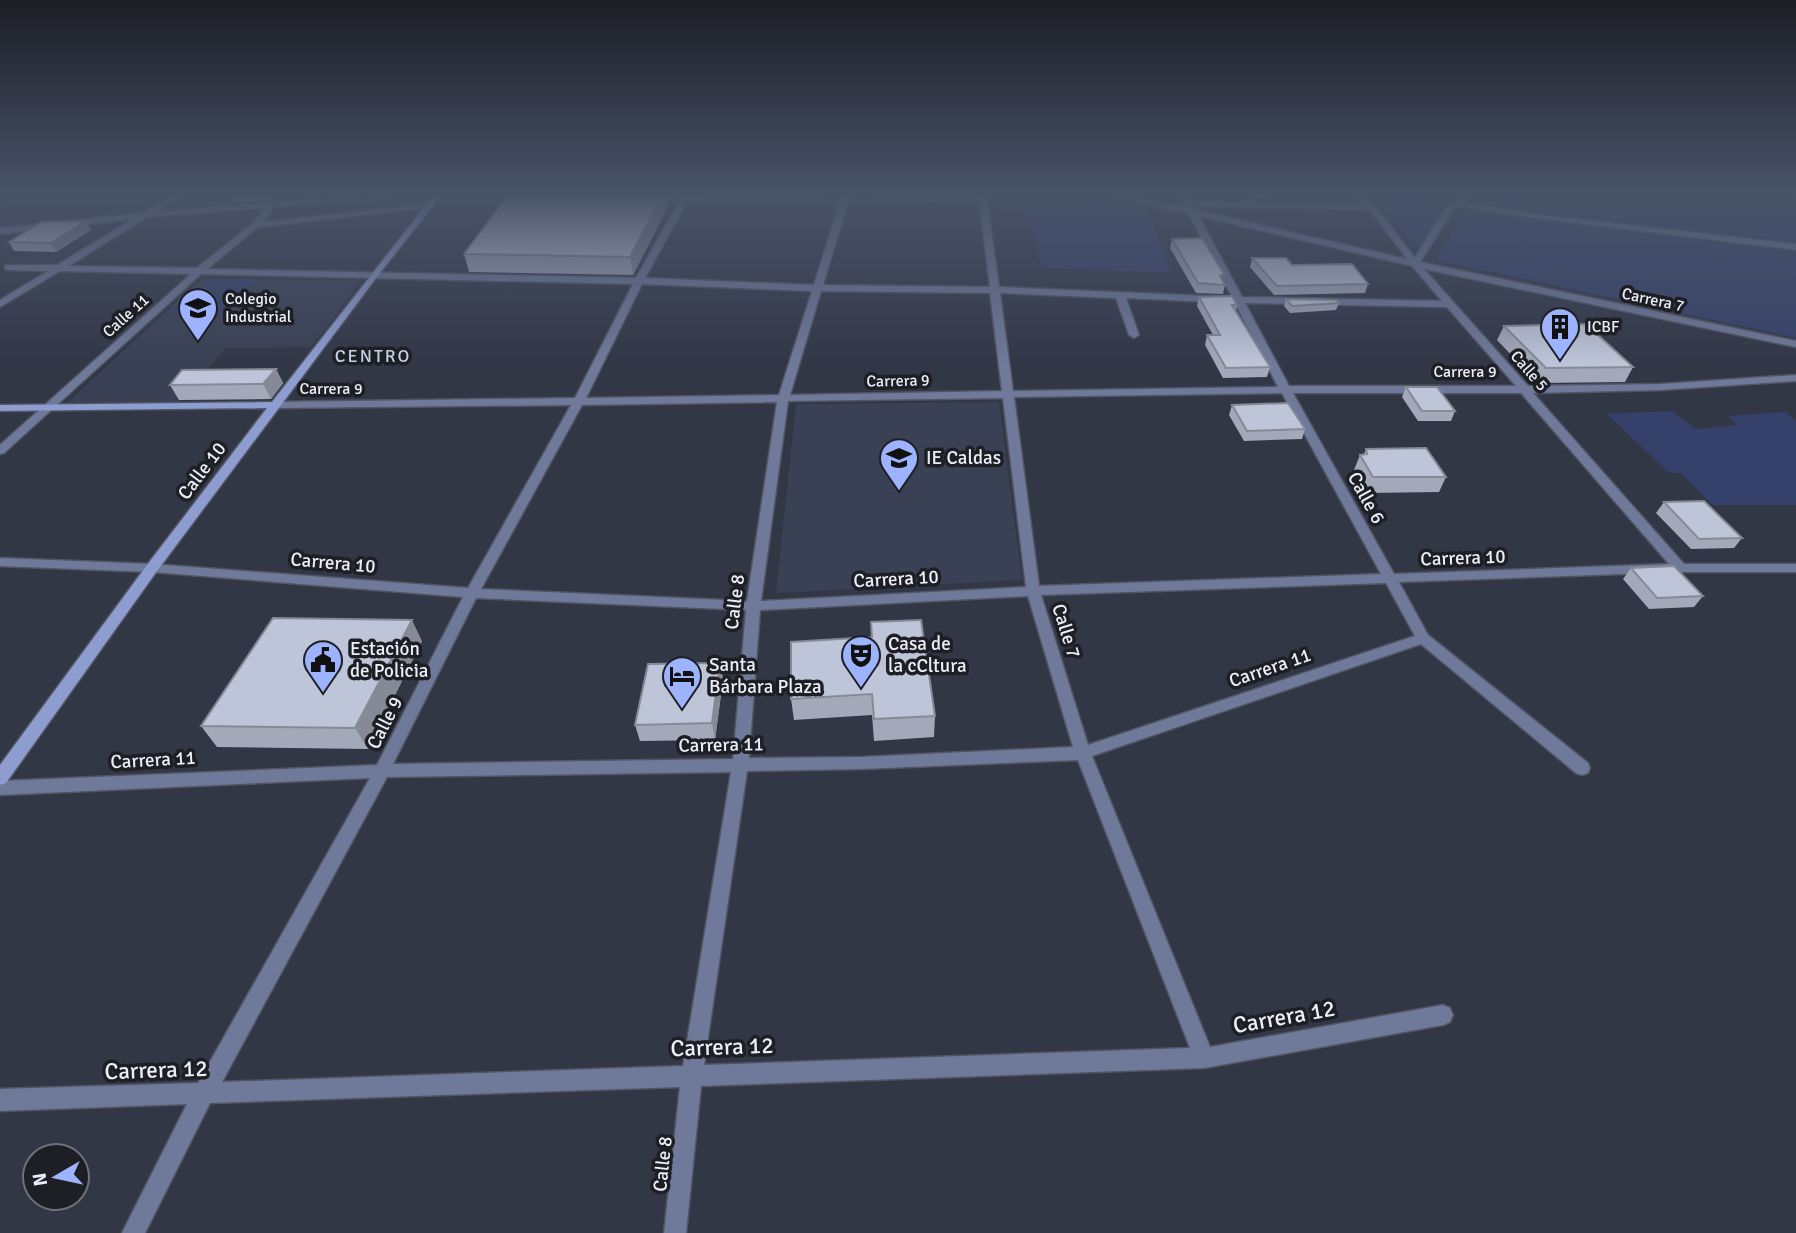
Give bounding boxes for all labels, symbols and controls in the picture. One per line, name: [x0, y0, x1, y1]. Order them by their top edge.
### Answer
street label: Carrera 7: [1620, 284, 1686, 316]
school or university icon: Colegio Industrial: [177, 287, 219, 342]
place label: Colegio Industrial: [225, 289, 292, 327]
street label: Calle 11: [99, 290, 153, 342]
building icon: ICBF: [1539, 306, 1581, 361]
place label: ICBF: [1587, 317, 1619, 337]
district label: CENTRO: [335, 345, 411, 367]
street label: Calle 5: [1506, 347, 1552, 395]
street label: Carrera 9: [1433, 362, 1497, 382]
street label: Carrera 9: [866, 370, 930, 392]
street label: Carrera 9: [299, 379, 363, 399]
street label: Calle 10: [173, 437, 231, 505]
school or university icon: IE Caldas: [878, 437, 920, 492]
place label: IE Caldas: [926, 446, 1001, 470]
street label: Calle 6: [1342, 468, 1390, 528]
street label: Carrera 10: [1420, 545, 1506, 571]
street label: Carrera 10: [289, 547, 377, 579]
street label: Carrera 10: [853, 565, 939, 593]
street label: Calle 8: [720, 573, 750, 631]
street label: Calle 7: [1046, 601, 1086, 661]
place label: Casa de la cCltura: [888, 632, 967, 678]
theatre icon: Casa de la cCltura: [840, 634, 882, 689]
place label: Estación de Policia: [350, 637, 428, 683]
public building icon: Estación de Policia: [302, 639, 344, 694]
street label: Carrera 11: [1226, 643, 1314, 693]
place label: Santa Bárbara Plaza: [709, 653, 822, 699]
hotel icon: Santa Bárbara Plaza: [661, 655, 703, 710]
street label: Calle 9: [362, 693, 408, 753]
street label: Carrera 11: [678, 732, 764, 758]
street label: Carrera 11: [110, 746, 196, 774]
street label: Carrera 12: [1231, 994, 1337, 1040]
street label: Carrera 12: [670, 1031, 774, 1063]
street label: Carrera 12: [104, 1054, 208, 1086]
street label: Calle 8: [648, 1135, 678, 1193]
north arrow: [21, 1142, 91, 1212]
text: N: [27, 1171, 53, 1188]

